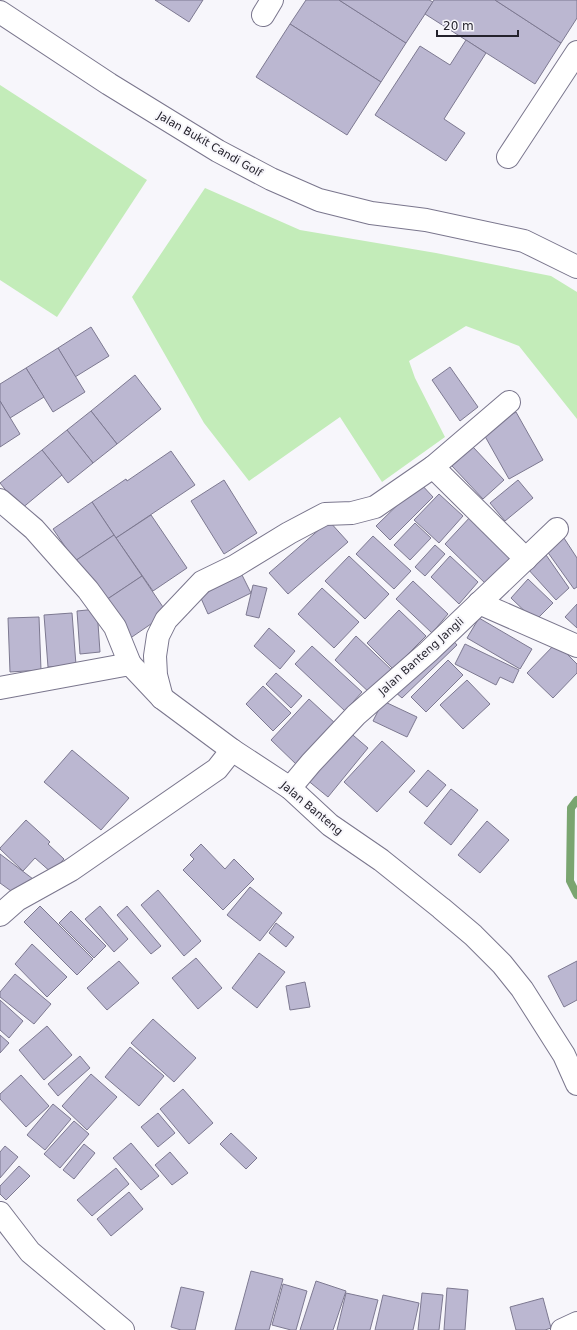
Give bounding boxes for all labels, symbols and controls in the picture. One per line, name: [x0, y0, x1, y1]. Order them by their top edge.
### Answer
scale bar: [437, 12, 518, 38]
text: 20 m: [443, 19, 474, 33]
street label: Jalan Bukit Candi Golf: [154, 109, 266, 180]
street label: Jalan Banteng Jangli: [375, 615, 467, 699]
street label: Jalan Banteng: [277, 778, 345, 838]

